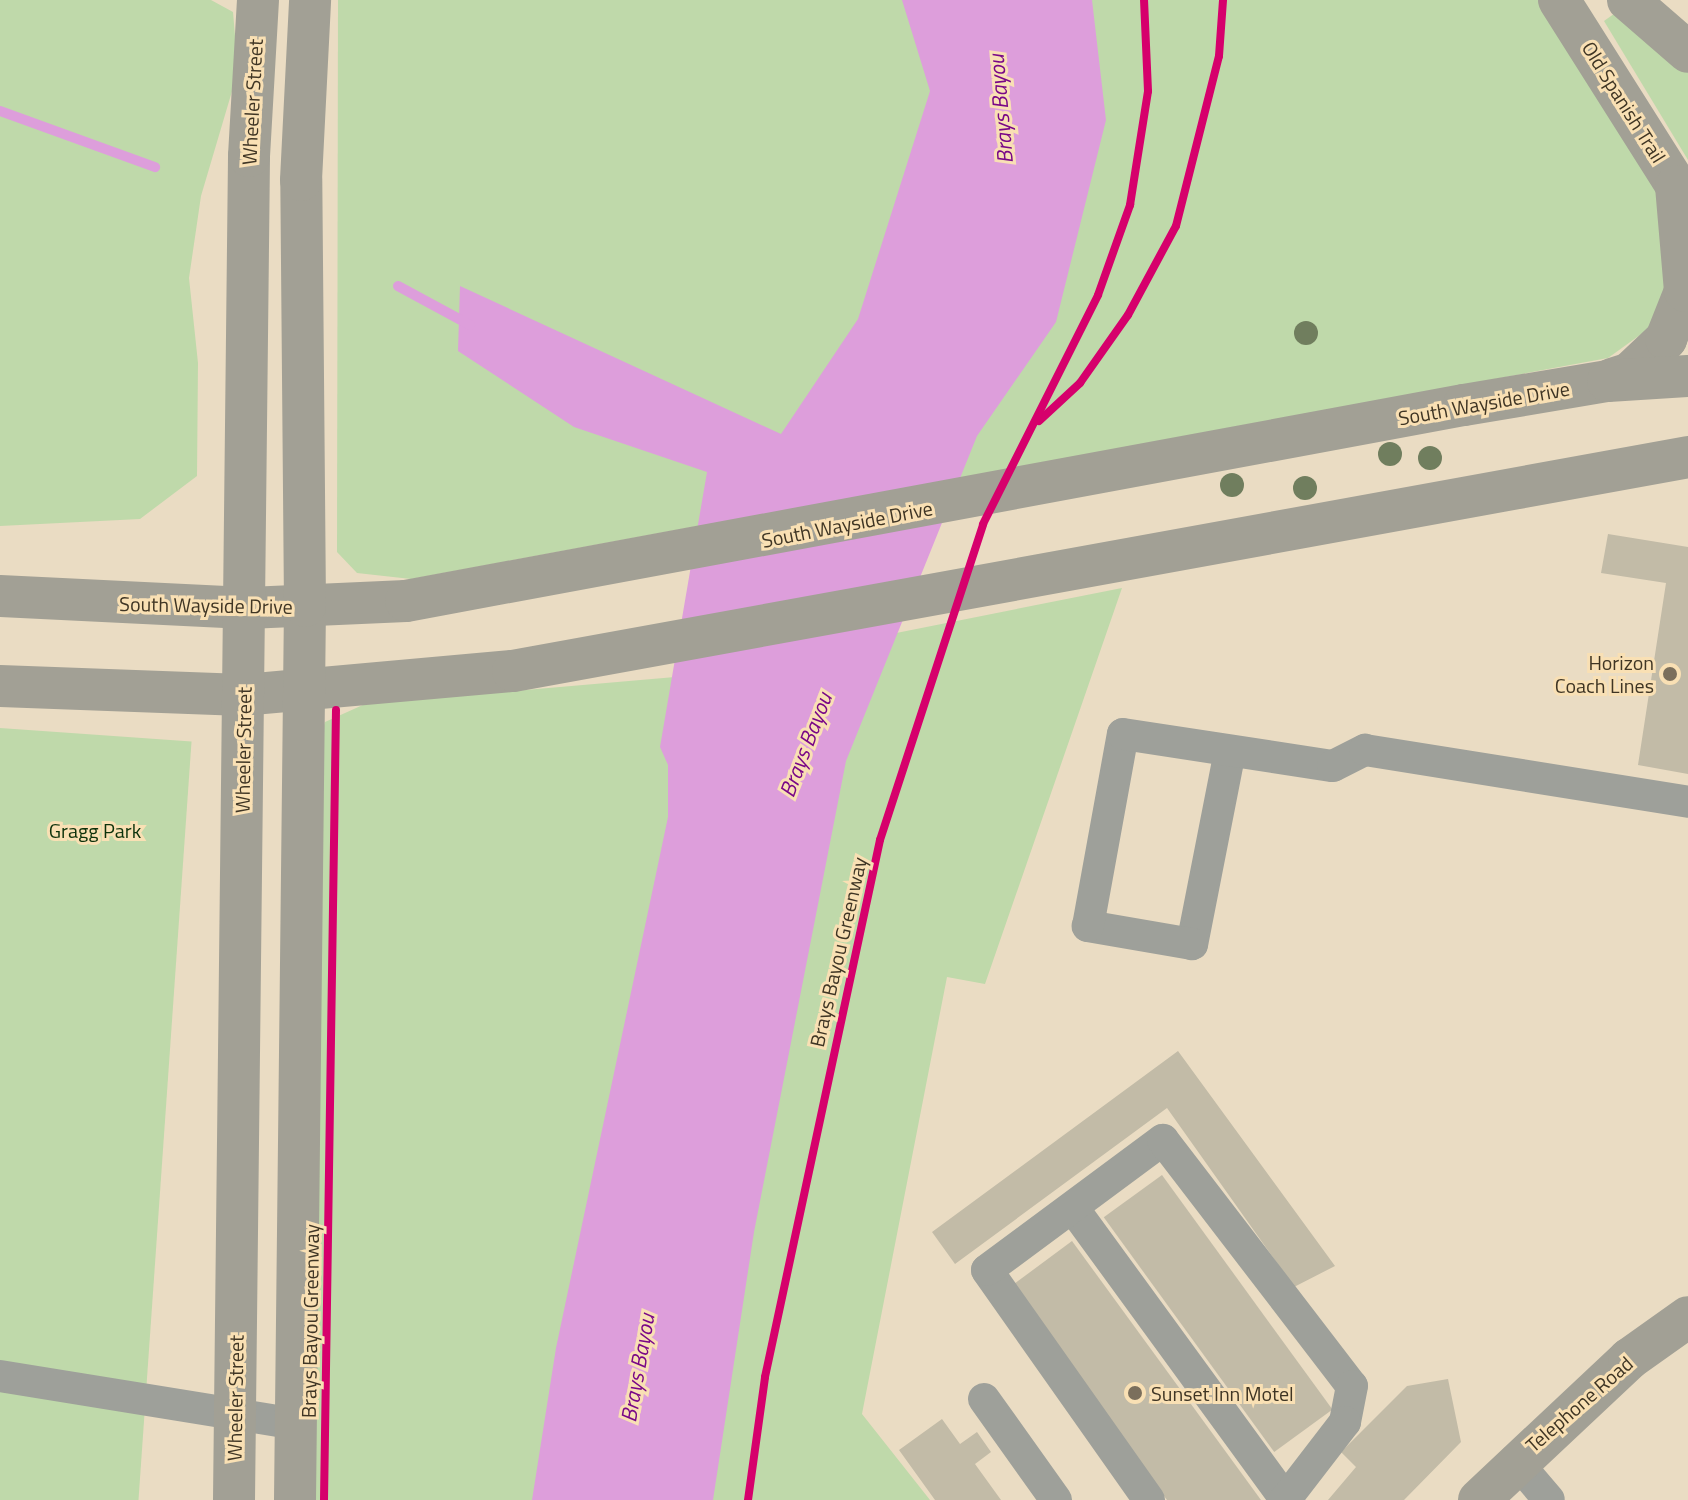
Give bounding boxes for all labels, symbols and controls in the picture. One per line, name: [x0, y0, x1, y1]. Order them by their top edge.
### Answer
street label: Old Spanish Trail: [1577, 37, 1671, 167]
street label: Wheeler Street: [237, 38, 267, 166]
water label: Brays Bayou: [983, 53, 1019, 165]
street label: South Wayside Drive: [1396, 376, 1572, 430]
street label: South Wayside Drive: [760, 496, 934, 552]
street label: South Wayside Drive: [119, 591, 293, 619]
place label: Horizon Coach Lines: [1555, 650, 1654, 697]
marker: Horizon Coach Lines: [1661, 665, 1679, 683]
street label: Wheeler Street: [230, 687, 256, 813]
water label: Brays Bayou: [774, 689, 838, 801]
park label: Gragg Park: [49, 818, 141, 842]
street label: Brays Bayou Greenway: [804, 855, 872, 1049]
street label: Brays Bayou Greenway: [296, 1224, 324, 1418]
water label: Brays Bayou: [615, 1312, 661, 1424]
street label: Wheeler Street: [222, 1335, 248, 1461]
street label: Telephone Road: [1521, 1351, 1637, 1457]
place label: Sunset Inn Motel: [1151, 1381, 1294, 1405]
marker: Sunset Inn Motel: [1126, 1384, 1144, 1402]

